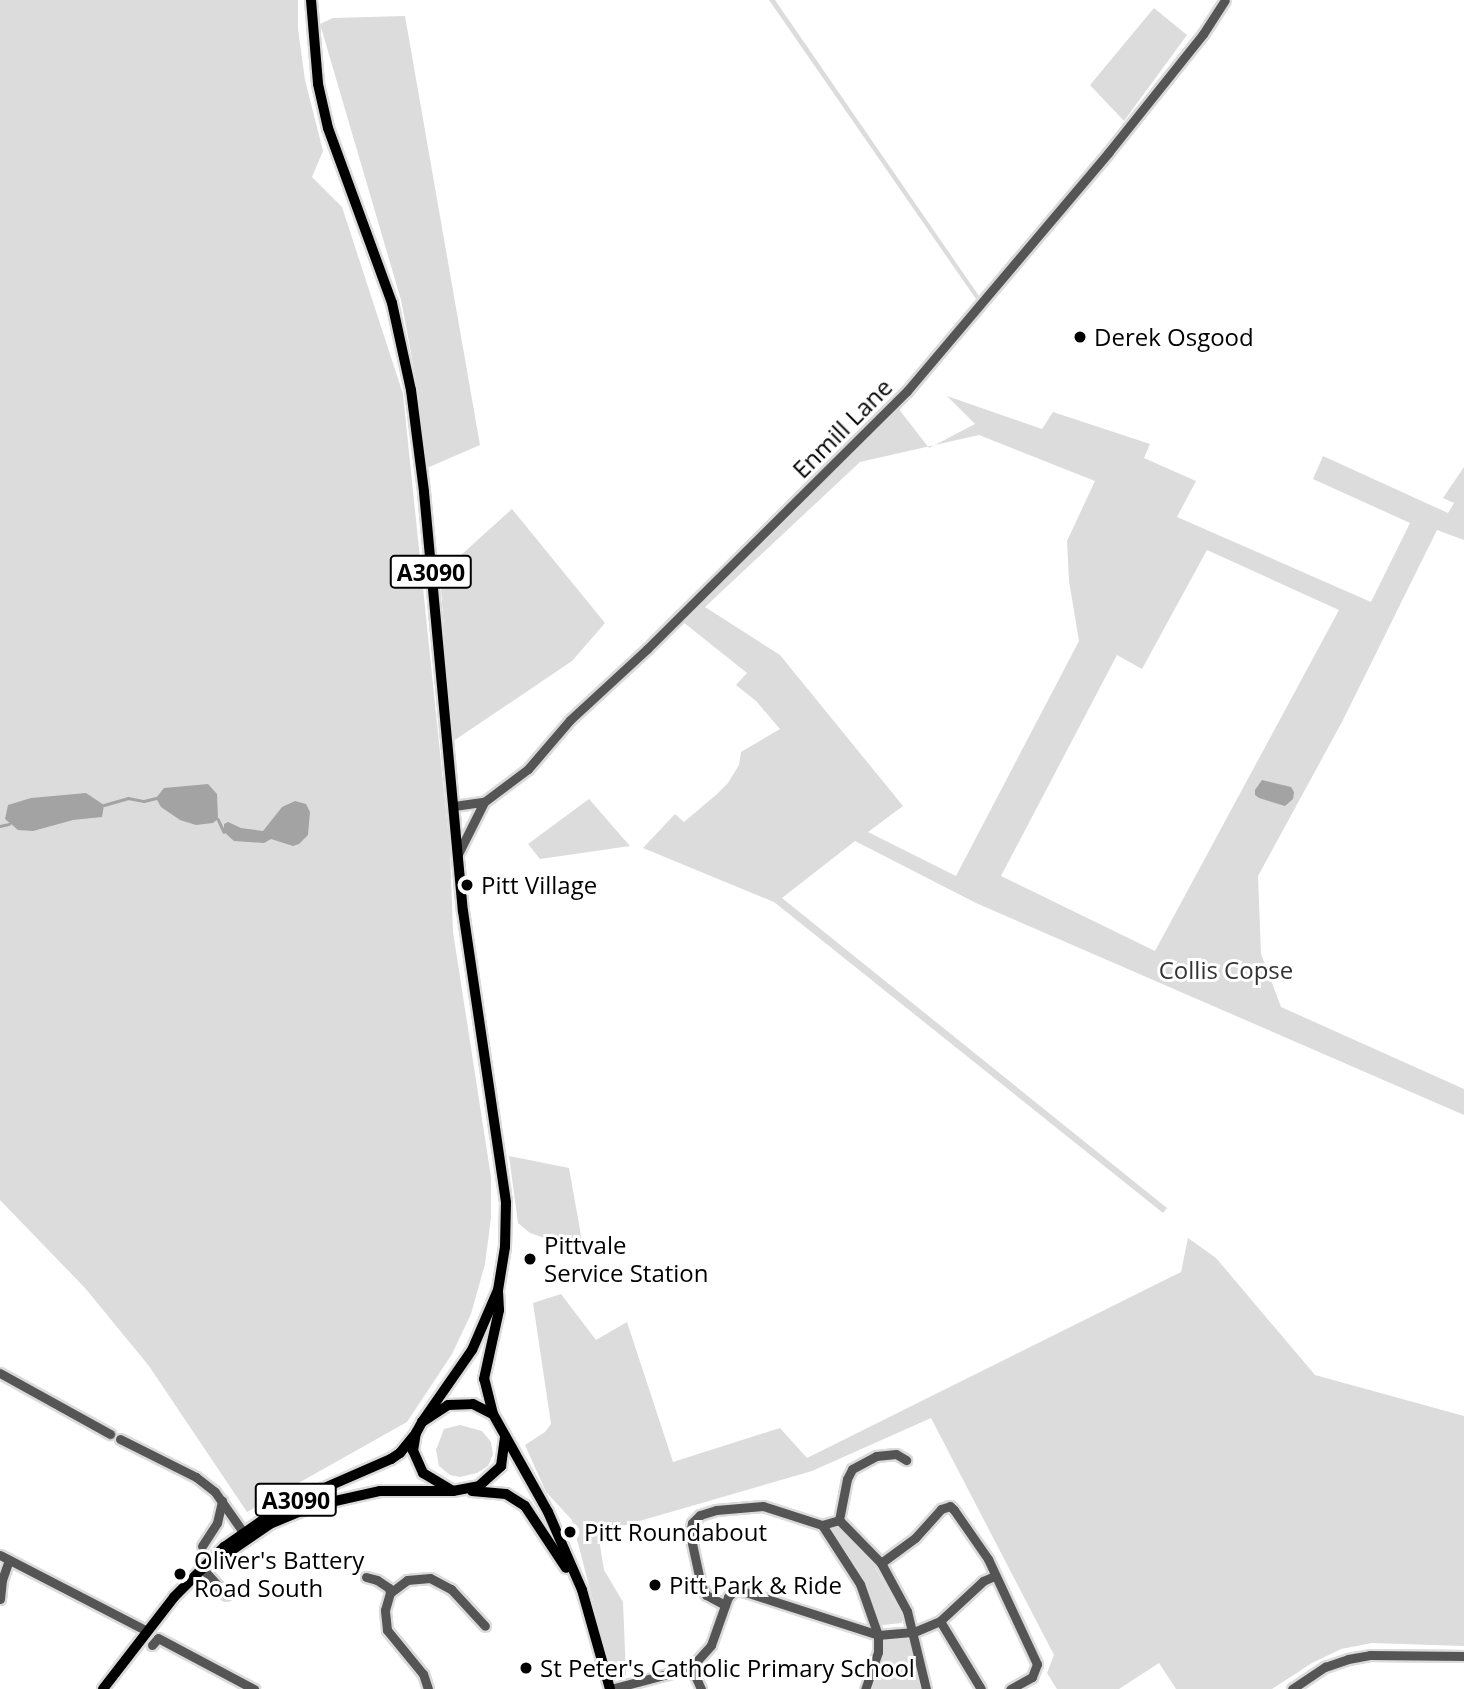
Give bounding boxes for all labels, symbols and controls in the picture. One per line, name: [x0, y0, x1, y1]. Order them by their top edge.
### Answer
place label: Derek Osgood: [1094, 323, 1254, 351]
marker: Derek Osgood: [1072, 329, 1088, 345]
street label: Enmill Lane: [786, 372, 898, 484]
road number: A3090: [389, 552, 473, 592]
place label: Pitt Village: [481, 871, 597, 899]
marker: Pitt Village: [459, 877, 475, 893]
park label: Collis Copse: [1159, 956, 1293, 984]
place label: Pittvale Service Station: [544, 1231, 709, 1287]
marker: Pittvale Service Station: [522, 1251, 538, 1267]
road number: A3090: [254, 1480, 338, 1520]
place label: Pitt Roundabout: [584, 1518, 767, 1546]
marker: Pitt Roundabout: [562, 1524, 578, 1540]
place label: Oliver's Battery Road South: [194, 1546, 364, 1602]
marker: Oliver's Battery Road South: [172, 1566, 188, 1582]
place label: Pitt Park & Ride: [669, 1571, 842, 1599]
marker: Pitt Park & Ride: [647, 1577, 663, 1593]
place label: St Peter's Catholic Primary School: [540, 1654, 915, 1682]
marker: St Peter's Catholic Primary School: [518, 1660, 534, 1676]

